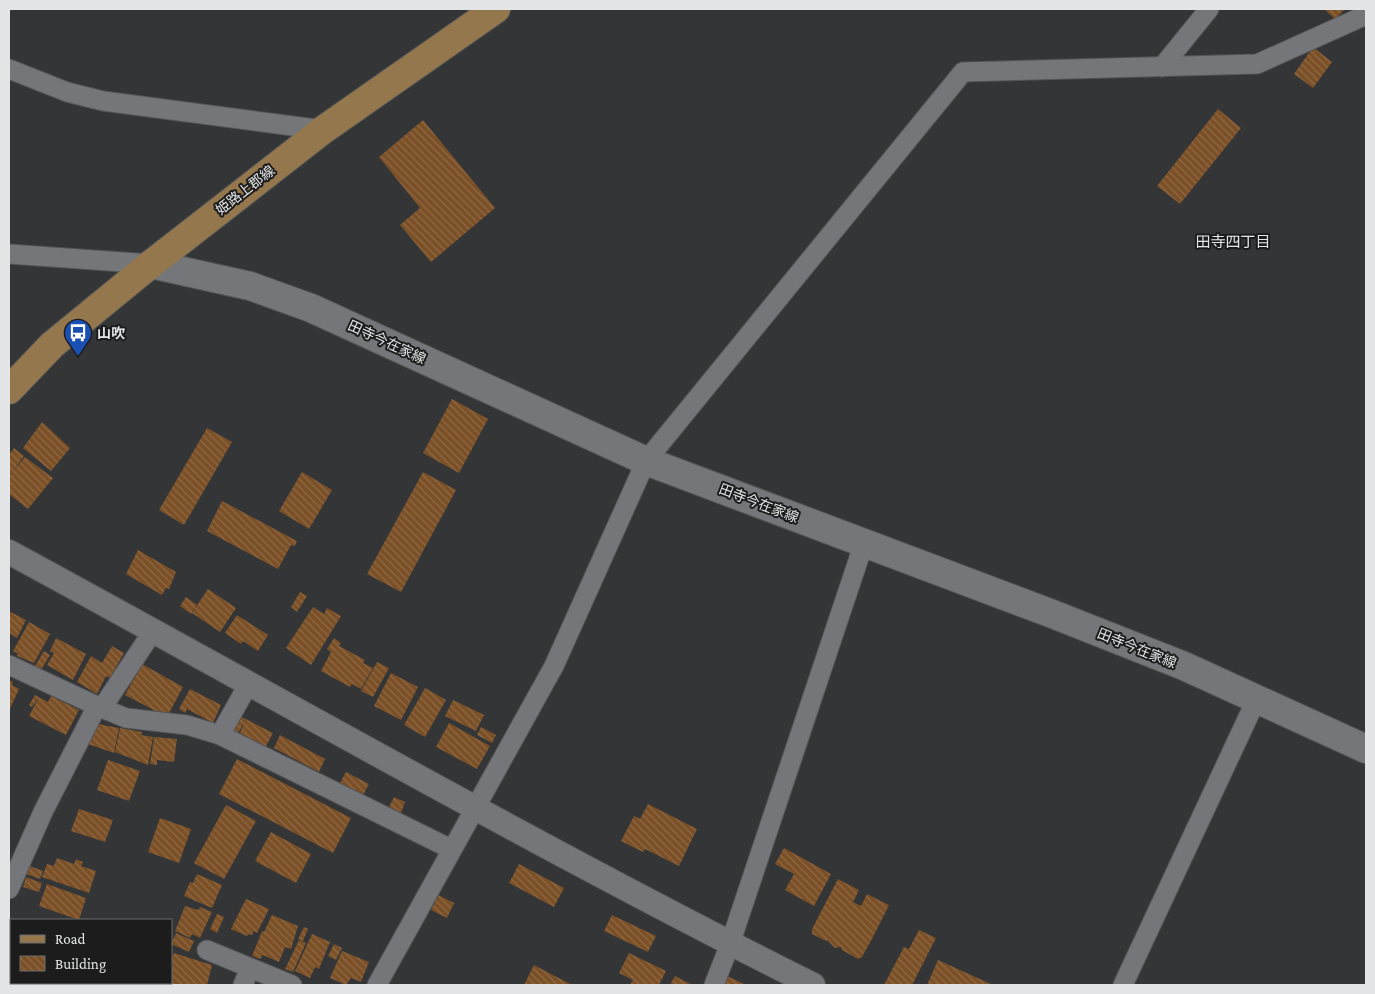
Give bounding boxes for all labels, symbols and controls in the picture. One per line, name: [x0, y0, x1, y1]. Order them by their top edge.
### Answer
street label: 姫路上郡線: [212, 162, 278, 218]
district label: 田寺四丁目: [1195, 234, 1271, 250]
street label: 田寺今在家線: [346, 317, 428, 367]
bus stop icon: 山吹: [63, 318, 93, 357]
place label: 山吹: [97, 325, 125, 341]
street label: 田寺今在家線: [717, 480, 801, 526]
street label: 田寺今在家線: [1095, 625, 1179, 671]
legend: [10, 919, 172, 984]
text: Road: [55, 931, 86, 947]
text: Building: [55, 956, 106, 973]

